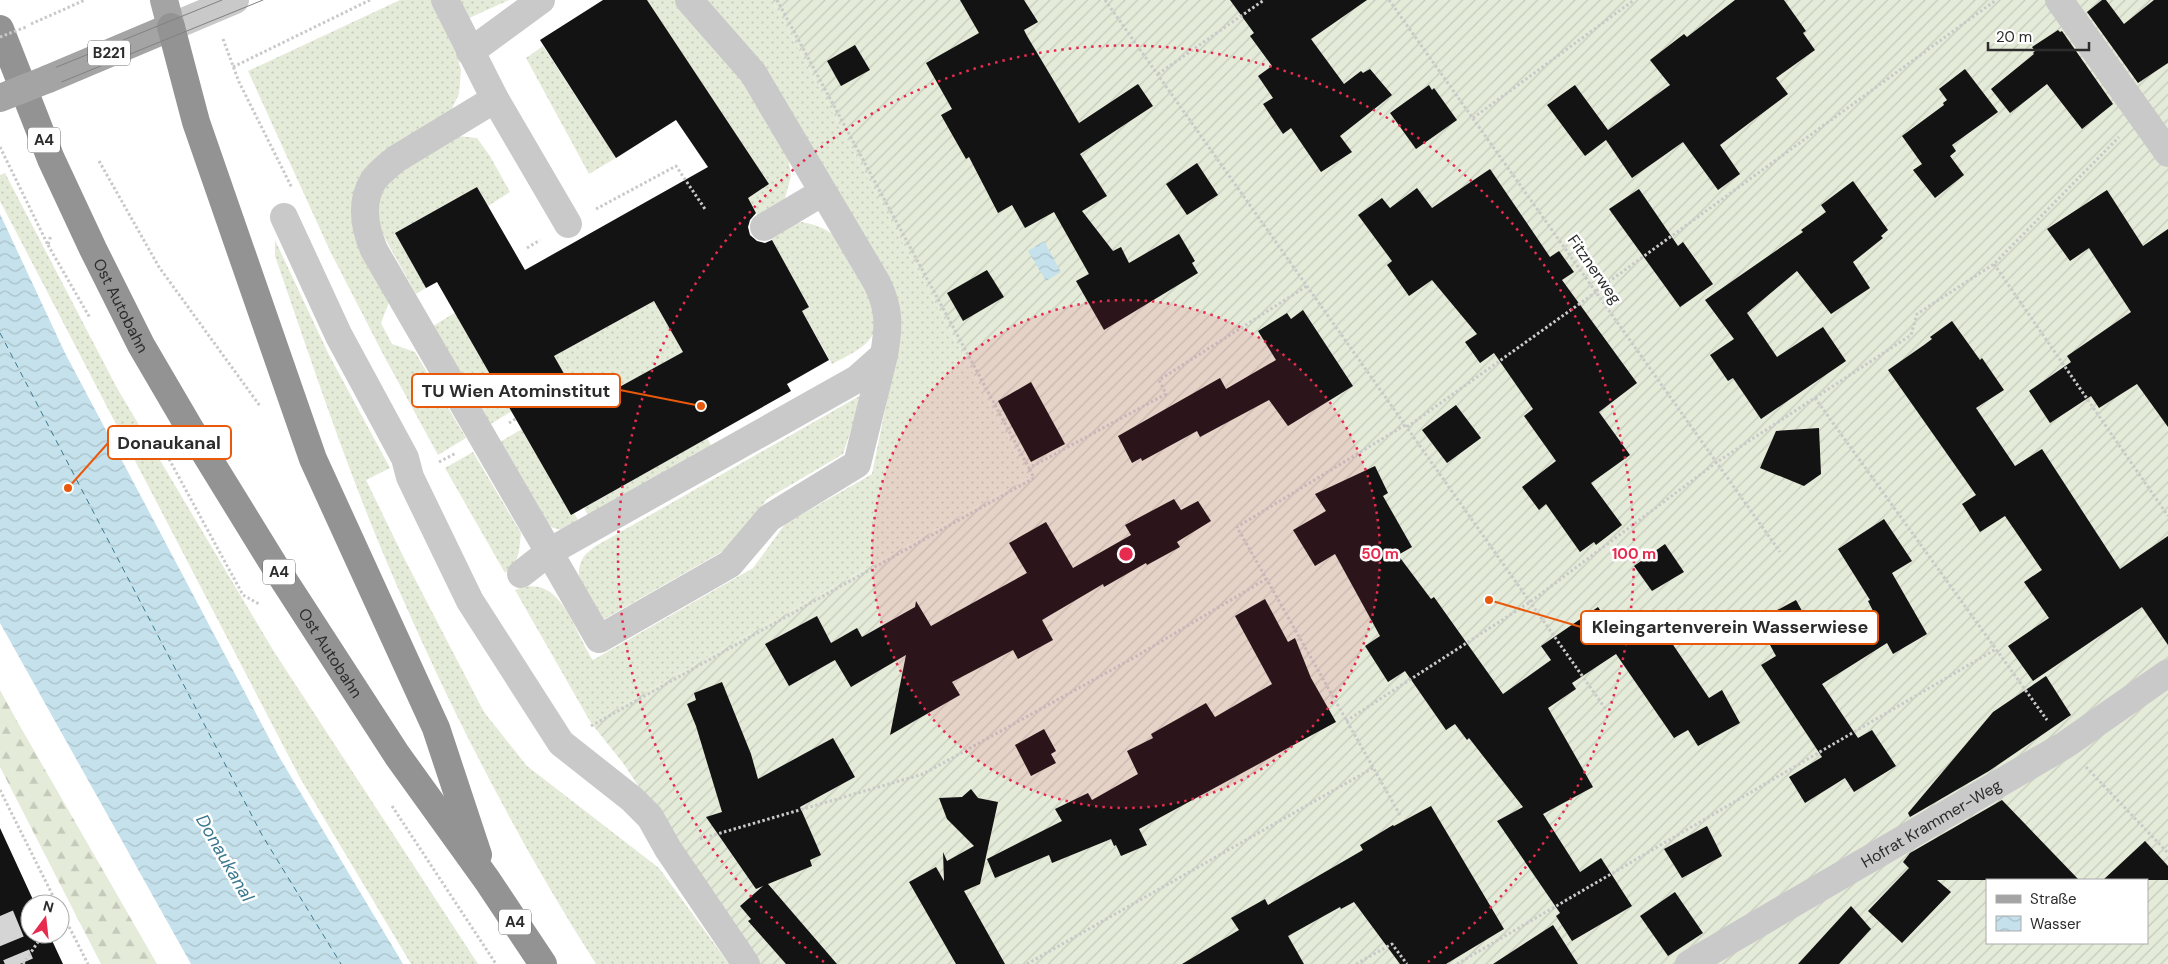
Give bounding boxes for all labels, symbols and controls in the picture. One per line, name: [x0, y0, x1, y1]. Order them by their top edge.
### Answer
scale bar: [1988, 20, 2089, 52]
text: 20 m: [1996, 27, 2032, 47]
road number: B221: [88, 40, 130, 66]
road number: A4: [28, 128, 60, 152]
street label: Fitznerweg: [1563, 230, 1626, 308]
street label: Ost Autobahn: [88, 255, 153, 357]
callout: TU Wien Atominstitut: [412, 374, 620, 407]
text: TU Wien Atominstitut: [422, 379, 610, 403]
callout: Donaukanal: [108, 426, 231, 459]
text: Donaukanal: [117, 431, 221, 455]
text: 50 m: [1361, 544, 1399, 564]
text: 100 m: [1612, 544, 1656, 564]
centre of rings: [1117, 545, 1135, 563]
road number: A4: [263, 560, 295, 584]
street label: Ost Autobahn: [294, 604, 367, 702]
callout: Kleingartenverein Wasserwiese: [1581, 611, 1878, 644]
text: Kleingartenverein Wasserwiese: [1592, 615, 1868, 639]
street label: Hofrat Krammer-Weg: [1857, 774, 2005, 873]
water label: Donaukanal: [190, 810, 260, 907]
legend: [1986, 879, 2148, 944]
text: Straße: [2030, 889, 2077, 909]
north arrow: [20, 894, 70, 944]
text: N: [41, 896, 56, 916]
road number: A4: [499, 910, 531, 934]
text: Wasser: [2030, 914, 2082, 934]

